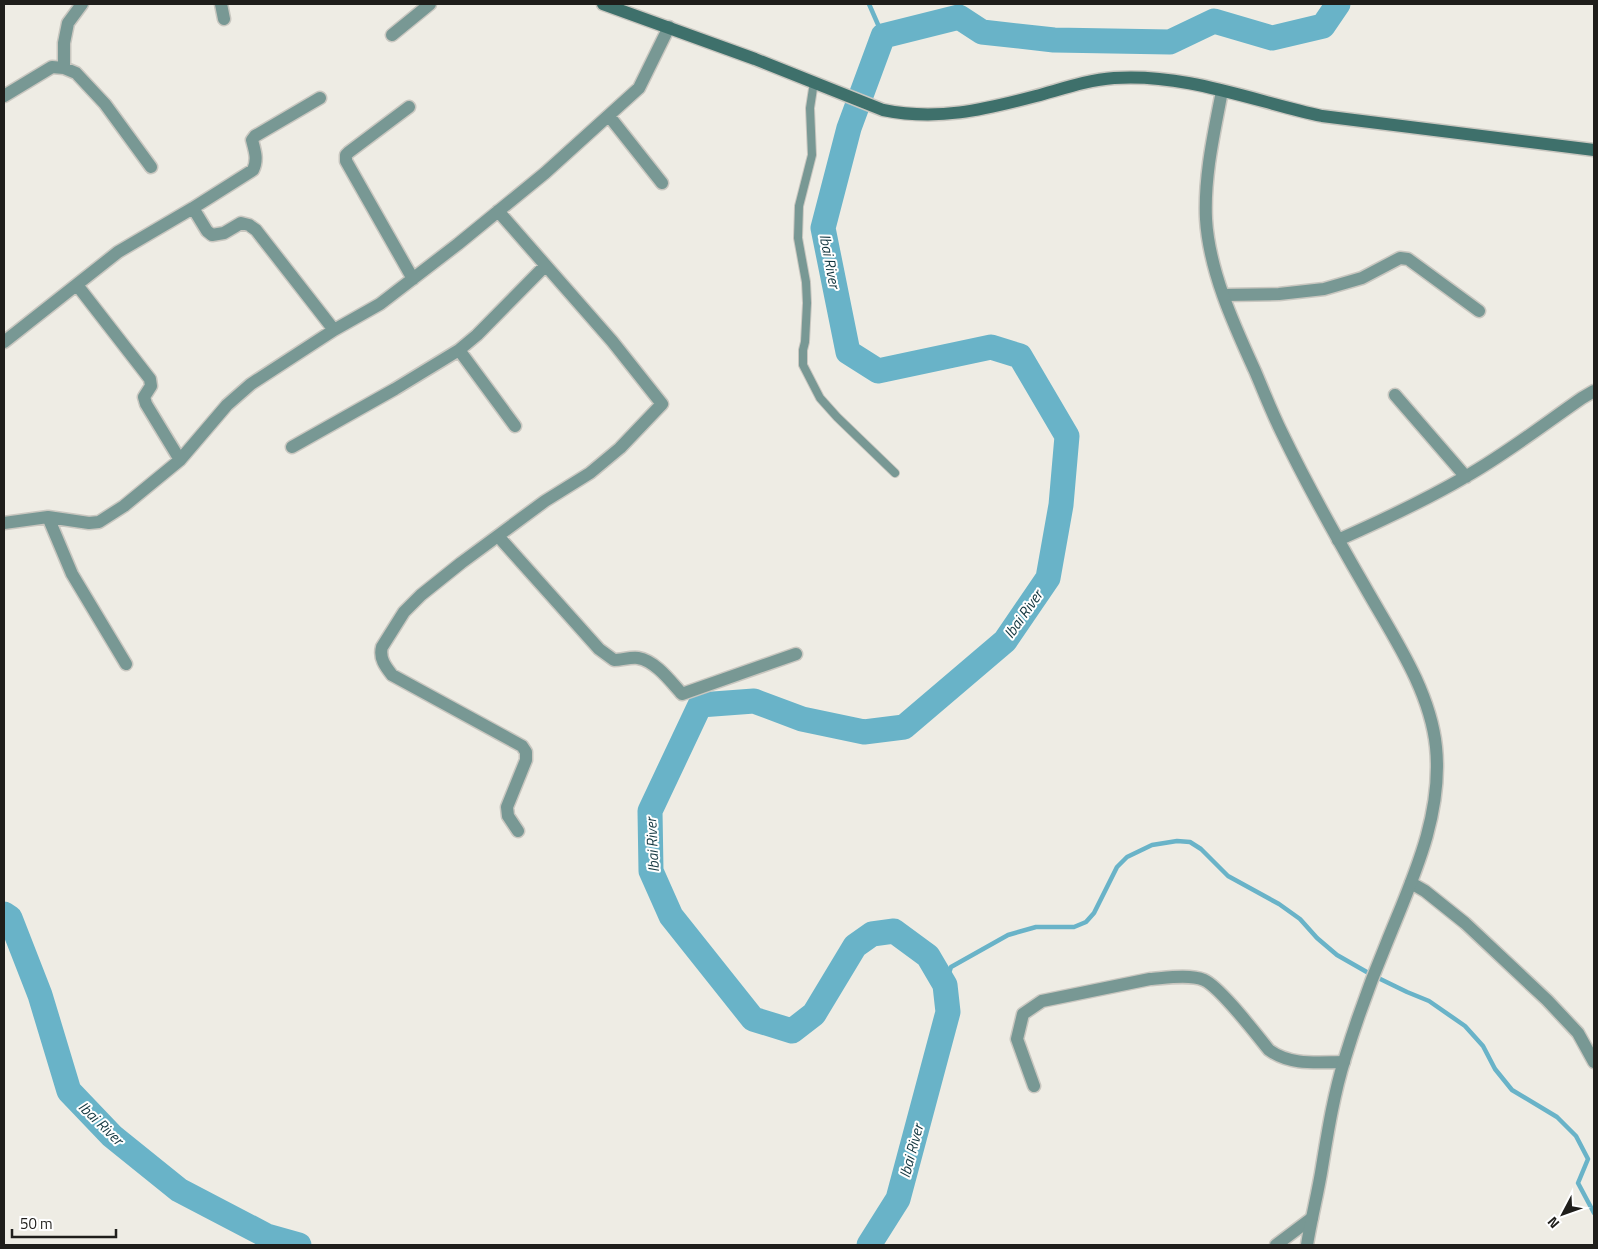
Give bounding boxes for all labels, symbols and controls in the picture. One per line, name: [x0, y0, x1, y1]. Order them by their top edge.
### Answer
water label: Ibai River: [813, 232, 847, 292]
water label: Ibai River: [998, 583, 1049, 643]
water label: Ibai River: [639, 815, 665, 873]
water label: Ibai River: [73, 1096, 130, 1152]
water label: Ibai River: [893, 1119, 930, 1180]
north arrow: [1538, 1189, 1588, 1239]
scale bar: [12, 1206, 116, 1238]
text: 50 m: [20, 1212, 53, 1235]
text: N: [1542, 1212, 1564, 1233]

